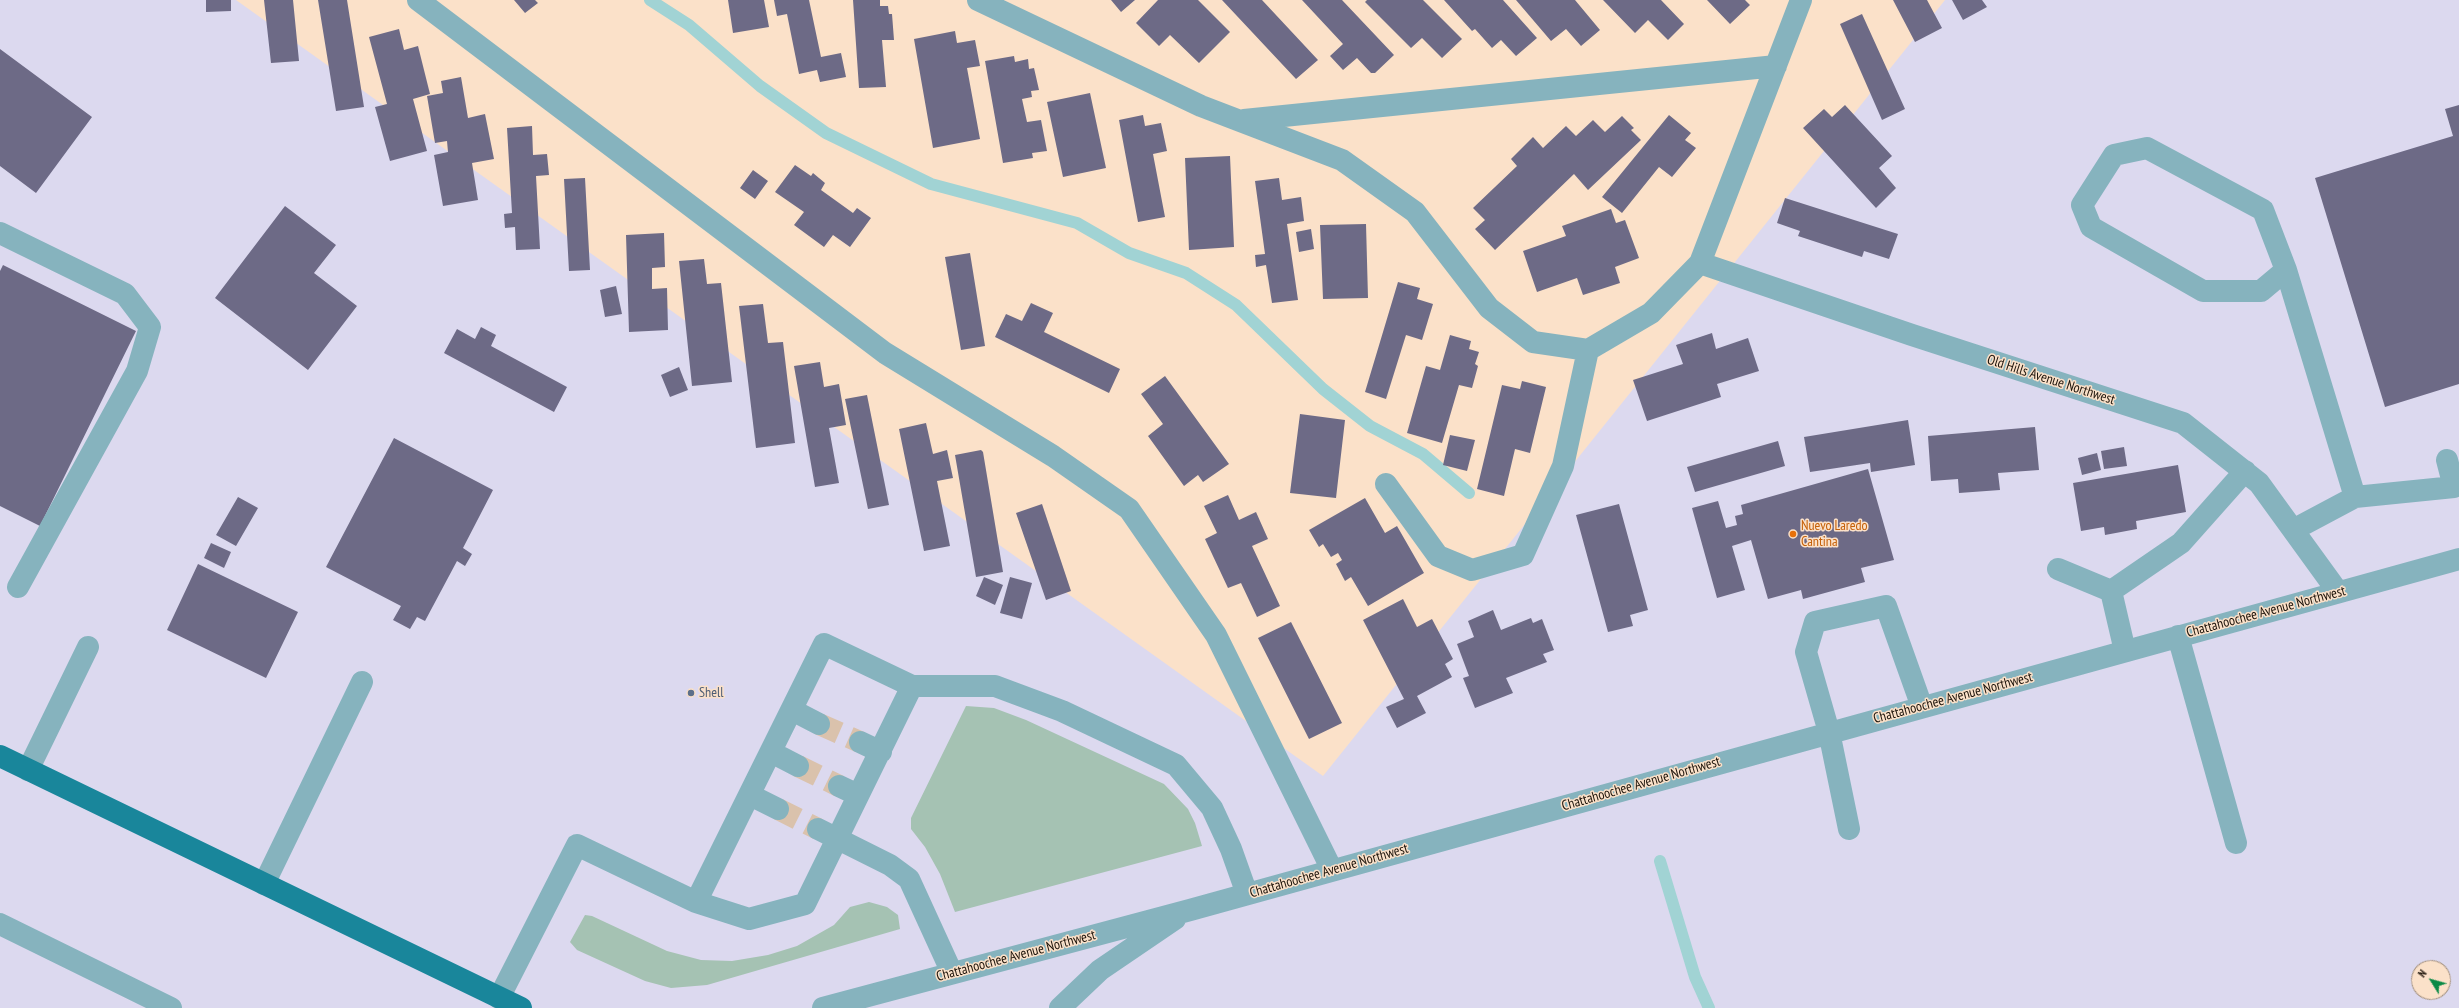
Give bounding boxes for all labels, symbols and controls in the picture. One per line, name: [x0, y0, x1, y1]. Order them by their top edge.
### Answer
street label: Old Hills Avenue Northwest: [1985, 351, 2117, 409]
place label: Nuevo Laredo Cantina: [1801, 518, 1868, 550]
marker: Nuevo Laredo Cantina: [1788, 529, 1798, 539]
street label: Chattahoochee Avenue Northwest: [2185, 583, 2347, 641]
street label: Chattahoochee Avenue Northwest: [1872, 669, 2034, 727]
place label: Shell: [699, 685, 723, 701]
marker: Shell: [686, 688, 696, 698]
street label: Chattahoochee Avenue Northwest: [1560, 753, 1722, 815]
street label: Chattahoochee Avenue Northwest: [1248, 840, 1410, 902]
street label: Chattahoochee Avenue Northwest: [935, 927, 1097, 985]
north arrow: [2411, 960, 2451, 1000]
text: N: [2415, 967, 2430, 980]

